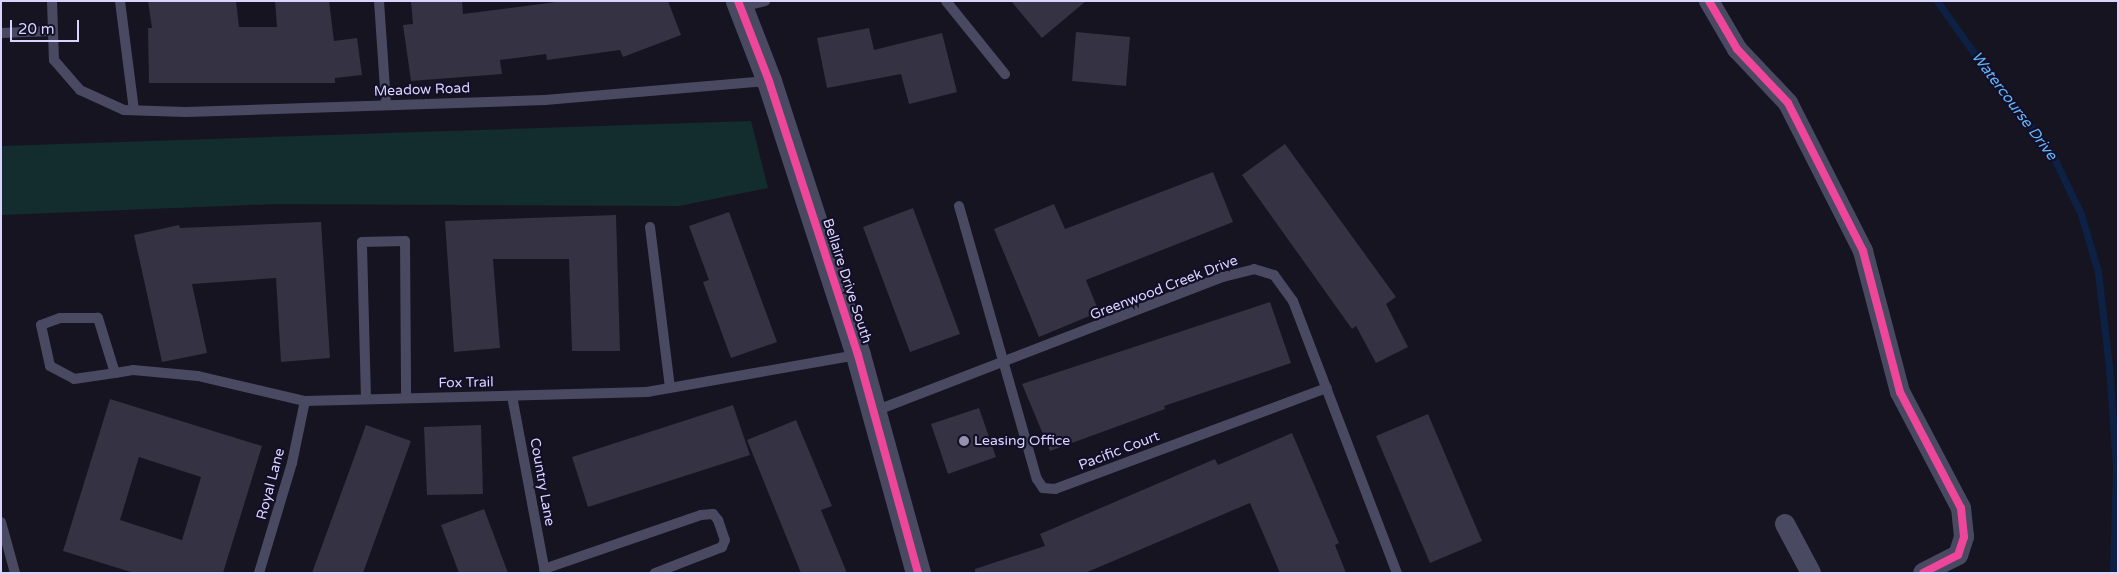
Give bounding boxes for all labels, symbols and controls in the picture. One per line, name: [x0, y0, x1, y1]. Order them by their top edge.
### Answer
scale bar: [12, 10, 81, 42]
text: 20 m: [18, 20, 55, 38]
water label: Watercourse Drive: [1967, 48, 2061, 164]
street label: Meadow Road: [374, 80, 470, 100]
street label: Bellaire Drive South: [819, 216, 875, 346]
street label: Greenwood Creek Drive: [1088, 252, 1240, 324]
street label: Fox Trail: [438, 374, 494, 392]
street label: Pacific Court: [1076, 428, 1162, 474]
place label: Leasing Office: [974, 433, 1070, 449]
marker: Leasing Office: [958, 435, 970, 447]
street label: Country Lane: [526, 437, 558, 527]
street label: Royal Lane: [253, 446, 289, 522]

